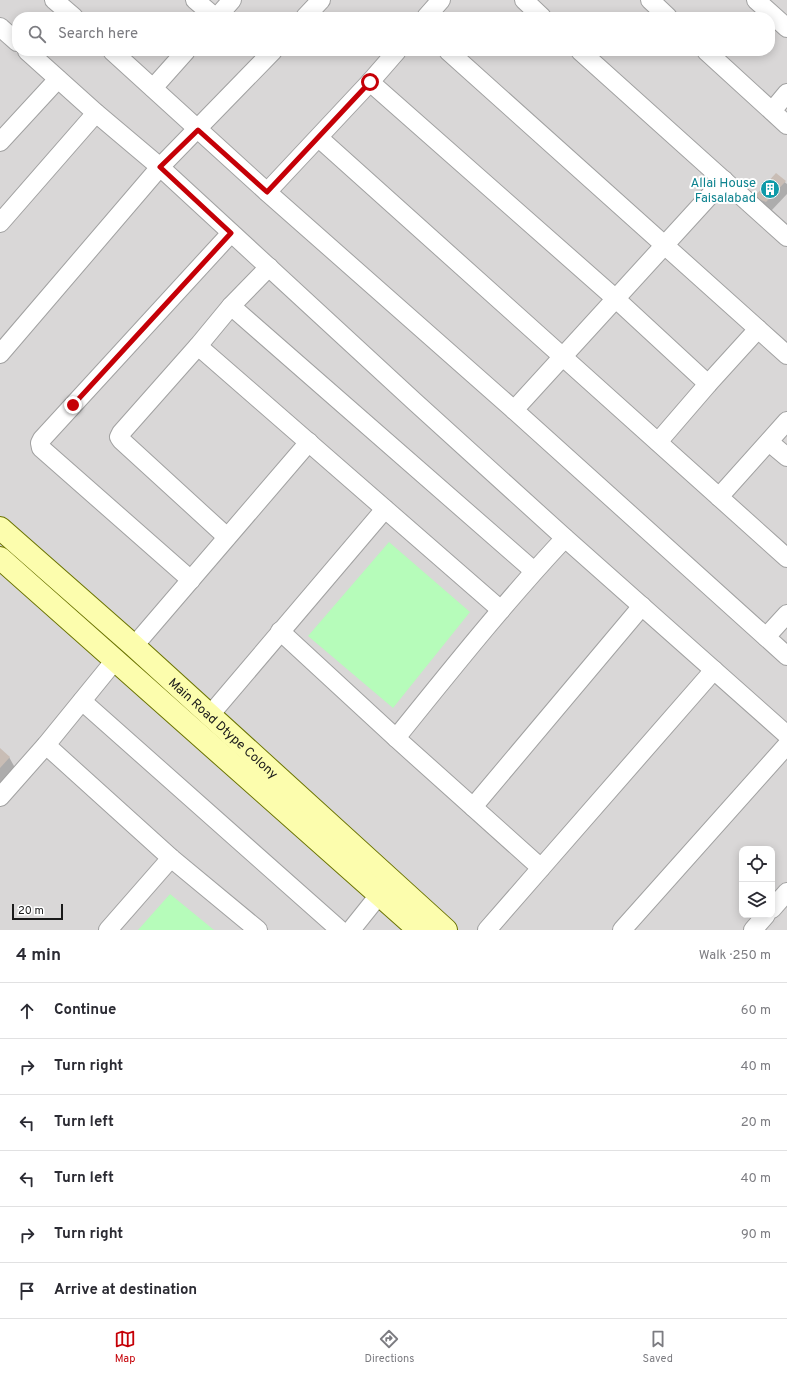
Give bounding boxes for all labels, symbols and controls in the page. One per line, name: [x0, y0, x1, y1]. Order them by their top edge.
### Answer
search box: [12, 12, 775, 56]
icon: search: [26, 23, 48, 45]
text: Search here: [58, 25, 138, 44]
route start: [361, 73, 379, 91]
place label: Allai House Faisalabad: [691, 176, 756, 207]
building icon: Allai House Faisalabad: [759, 178, 781, 200]
route end: [64, 396, 82, 414]
street label: Main Road Dtype Colony: [164, 675, 281, 783]
map controls: [739, 846, 775, 918]
button: locate: [739, 846, 775, 882]
button: layers: [739, 882, 775, 918]
scale bar: [12, 902, 63, 921]
text: 20 m: [18, 904, 44, 918]
text: 4 min: [16, 945, 61, 967]
text: Walk · 250 m: [699, 948, 771, 964]
icon: ahead: [16, 1000, 38, 1022]
text: Continue: [54, 1001, 116, 1020]
text: 60 m: [741, 1003, 771, 1019]
icon: right: [16, 1056, 38, 1078]
text: Turn right: [54, 1057, 123, 1076]
text: 40 m: [741, 1059, 771, 1075]
icon: left: [16, 1112, 38, 1134]
text: Turn left: [54, 1113, 114, 1132]
text: 20 m: [741, 1115, 771, 1131]
icon: left: [16, 1168, 38, 1190]
text: Turn left: [54, 1169, 114, 1188]
text: 40 m: [741, 1171, 771, 1187]
icon: right: [16, 1224, 38, 1246]
text: Turn right: [54, 1225, 123, 1244]
text: 90 m: [741, 1227, 771, 1243]
icon: arrive: [16, 1280, 38, 1302]
text: Arrive at destination: [54, 1281, 197, 1300]
tab: Map: [114, 1328, 136, 1366]
tab: Directions: [364, 1328, 414, 1366]
tab: Saved: [643, 1328, 673, 1366]

